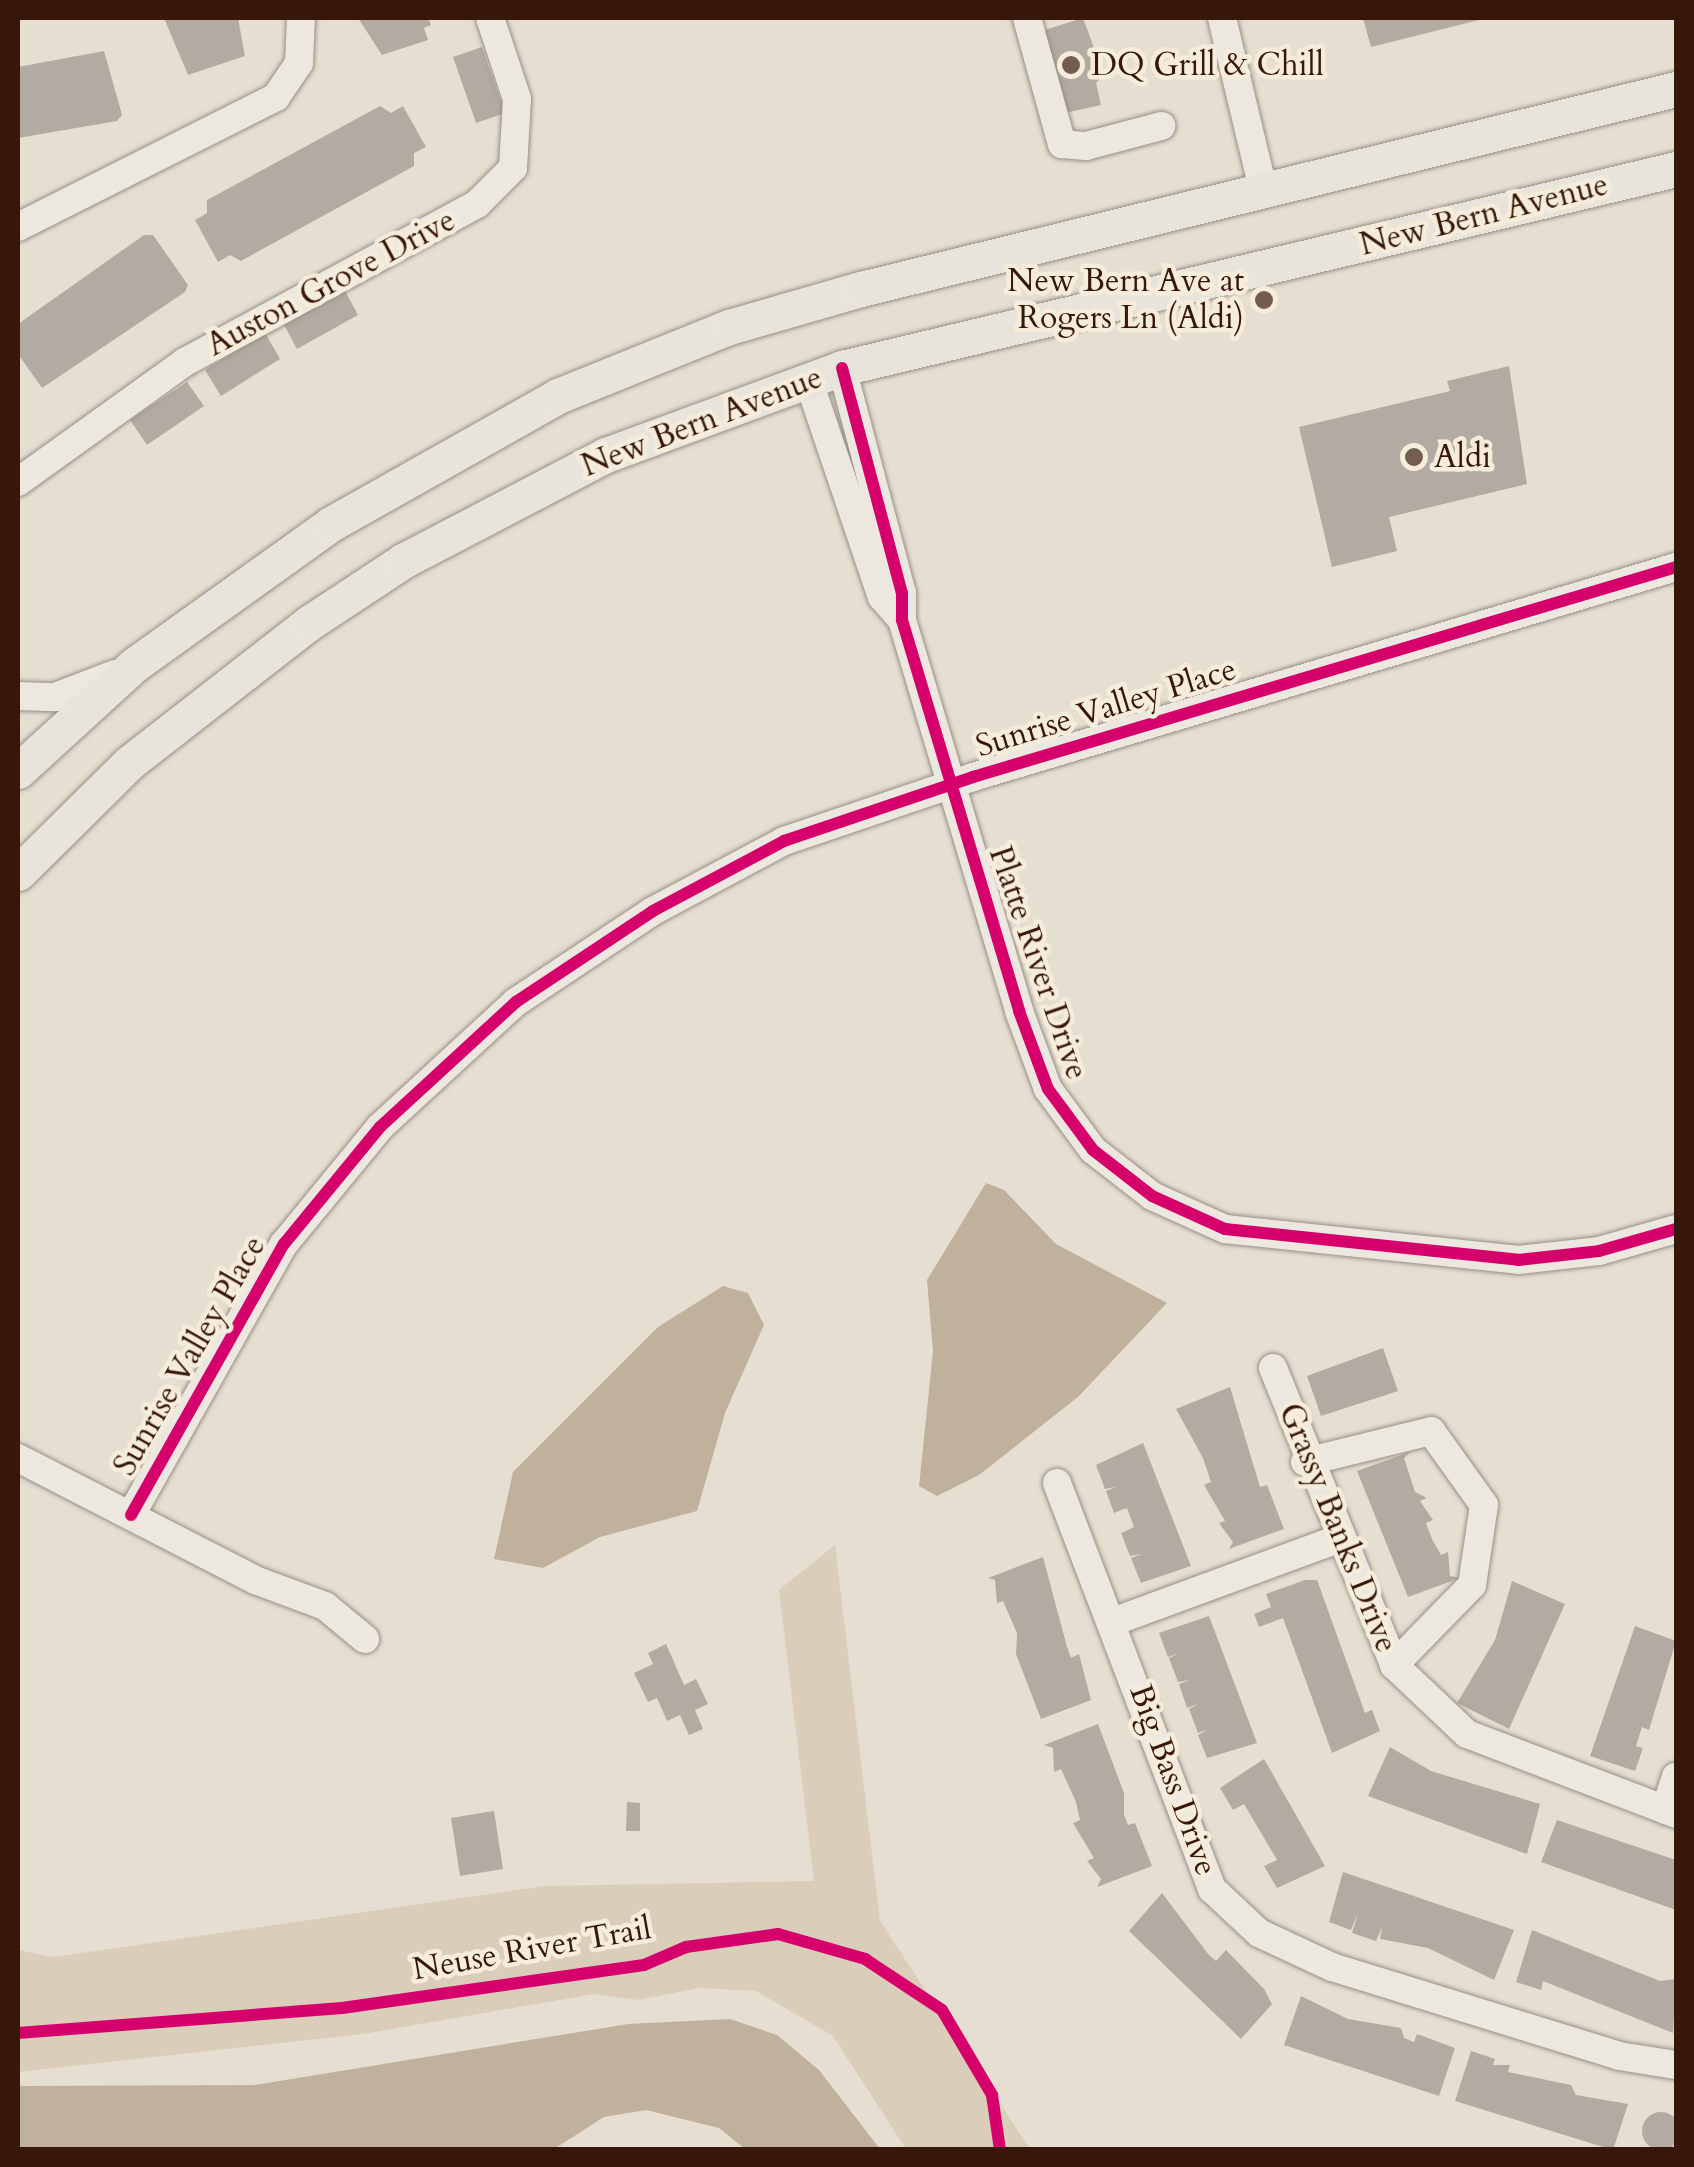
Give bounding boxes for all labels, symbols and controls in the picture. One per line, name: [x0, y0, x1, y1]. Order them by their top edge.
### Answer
place label: DQ Grill & Chill: [1091, 46, 1324, 84]
marker: DQ Grill & Chill: [1060, 54, 1082, 76]
street label: New Bern Avenue: [1356, 166, 1612, 264]
street label: Auston Grove Drive: [200, 201, 462, 365]
place label: New Bern Ave at Rogers Ln (Aldi): [1007, 263, 1244, 338]
marker: New Bern Ave at Rogers Ln (Aldi): [1253, 289, 1275, 311]
street label: New Bern Avenue: [576, 358, 828, 486]
place label: Aldi: [1434, 438, 1491, 476]
marker: Aldi: [1403, 446, 1425, 468]
street label: Sunrise Valley Place: [971, 650, 1241, 766]
street label: Platte River Drive: [980, 841, 1096, 1085]
street label: Sunrise Valley Place: [106, 1230, 274, 1482]
street label: Grassy Banks Drive: [1271, 1398, 1405, 1658]
street label: Big Bass Drive: [1121, 1679, 1225, 1881]
street label: Neuse River Trail: [410, 1909, 654, 1989]

